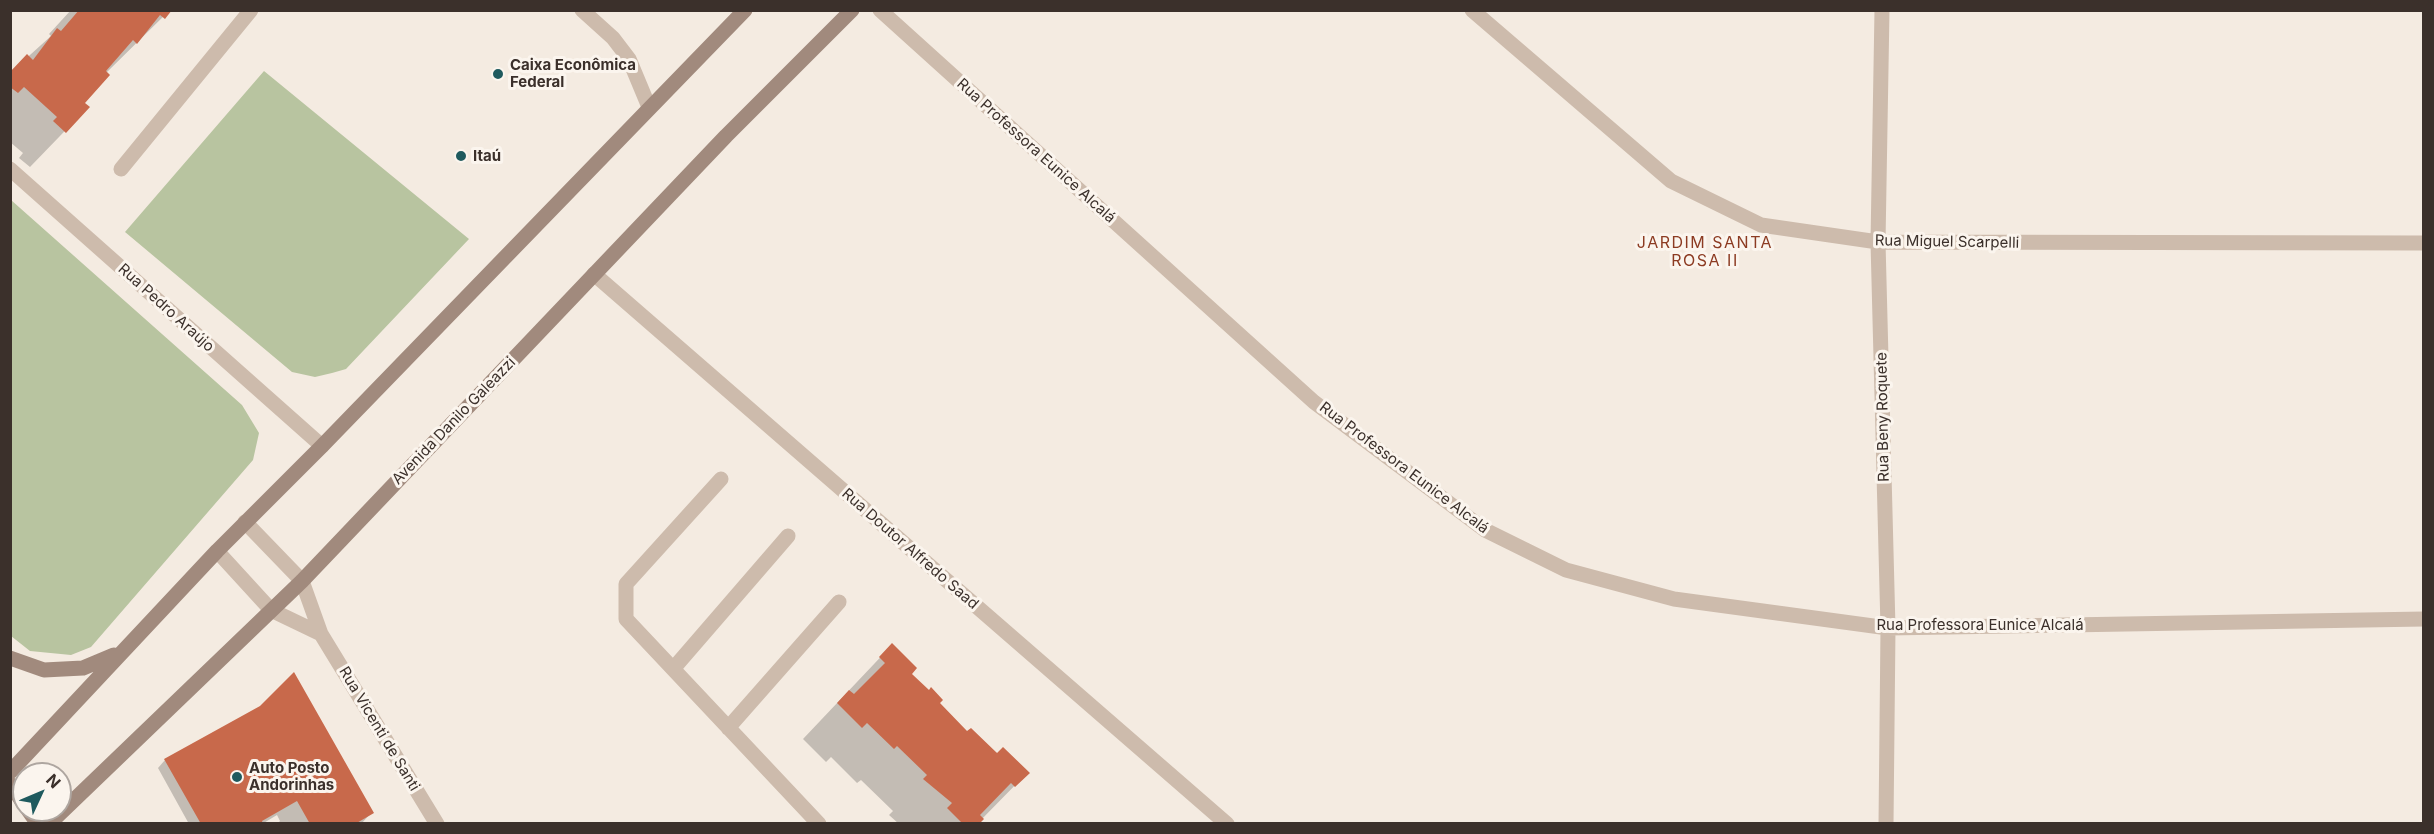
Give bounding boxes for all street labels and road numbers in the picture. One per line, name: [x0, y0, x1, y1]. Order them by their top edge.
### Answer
street label: Rua Professora Eunice Alcalá: [953, 75, 1119, 227]
street label: Rua Miguel Scarpelli: [1875, 232, 2019, 252]
street label: Rua Pedro Araújo: [114, 260, 218, 356]
street label: Rua Beny Roquete: [1873, 352, 1893, 482]
street label: Avenida Danilo Galeazzi: [389, 354, 519, 488]
street label: Rua Professora Eunice Alcalá: [1316, 398, 1492, 538]
street label: Rua Doutor Alfredo Saad: [838, 485, 982, 613]
street label: Rua Professora Eunice Alcalá: [1876, 616, 2084, 634]
street label: Rua Vicenti de Santi: [335, 664, 423, 794]

